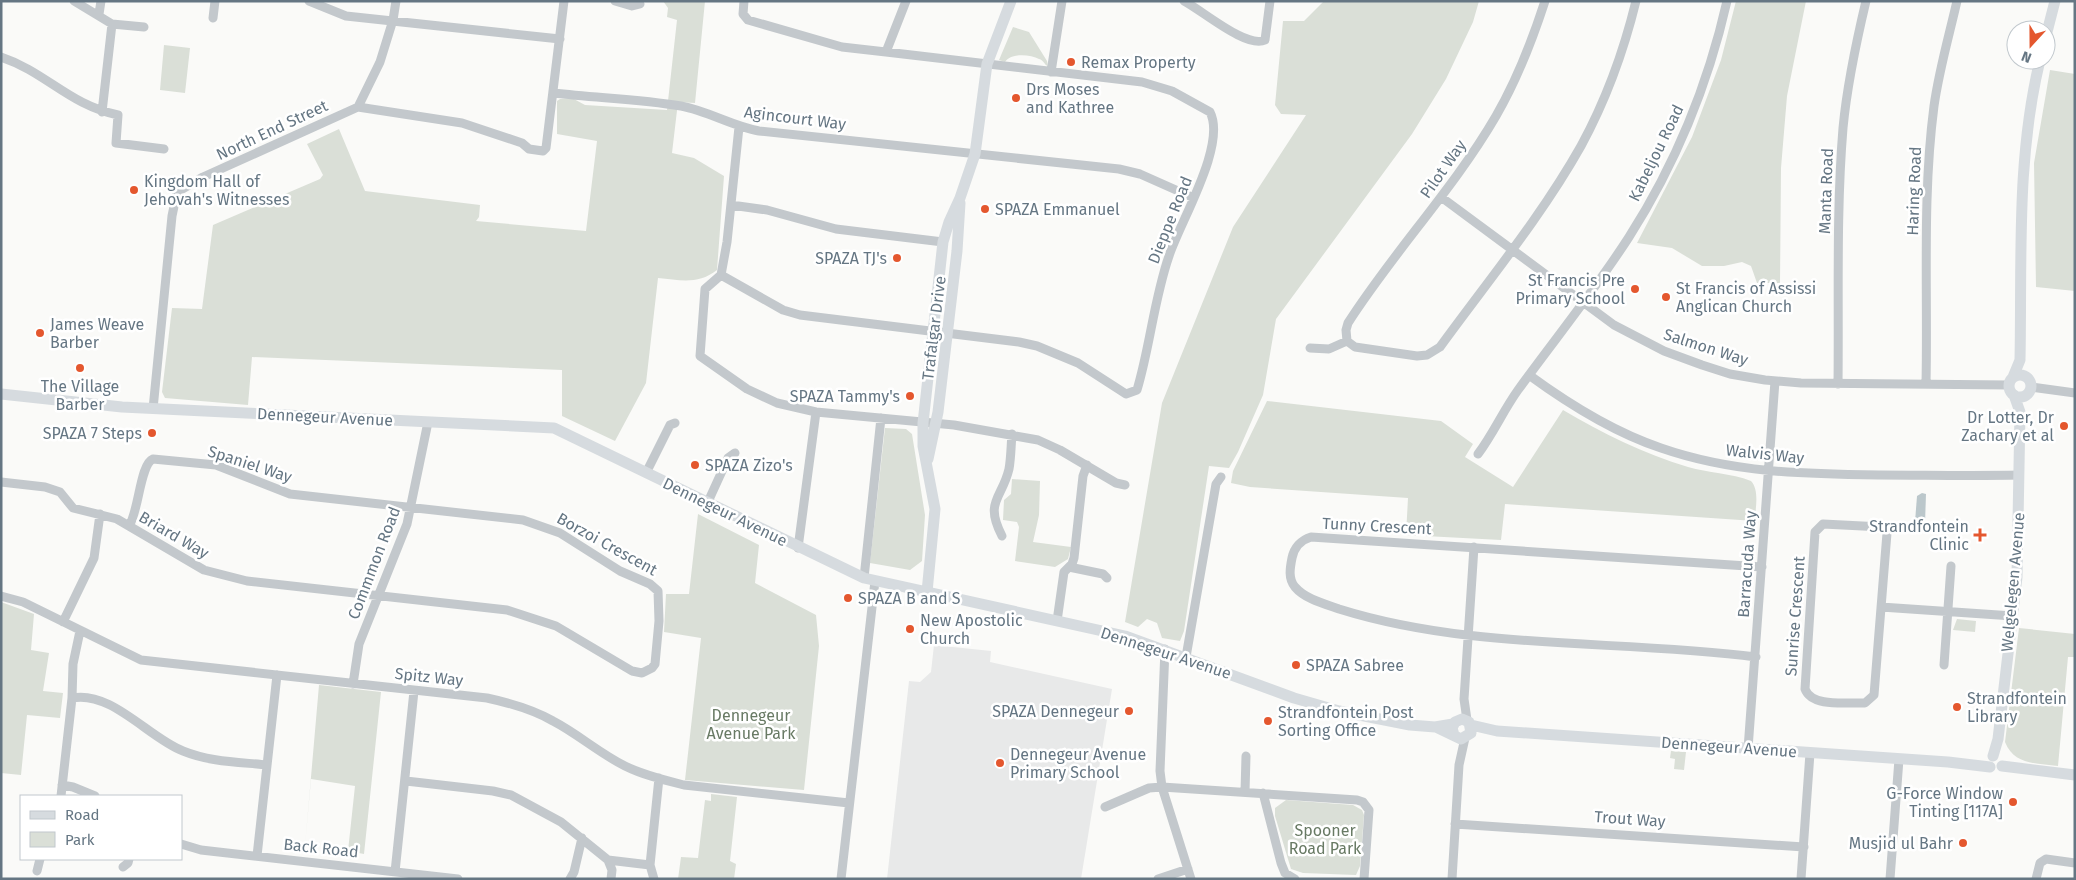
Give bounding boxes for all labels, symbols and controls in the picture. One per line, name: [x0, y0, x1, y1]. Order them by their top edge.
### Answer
north arrow: [2006, 20, 2056, 70]
text: N: [2019, 47, 2034, 66]
place label: Remax Property: [1081, 53, 1196, 72]
marker: Remax Property: [1065, 56, 1077, 68]
place label: Drs Moses and Kathree: [1026, 80, 1114, 117]
marker: Drs Moses and Kathree: [1010, 92, 1022, 104]
street label: North End Street: [213, 96, 331, 164]
street label: Agincourt Way: [743, 102, 847, 134]
street label: Kabeljou Road: [1624, 102, 1688, 204]
street label: Pilot Way: [1416, 136, 1470, 202]
street label: Haring Road: [1903, 146, 1925, 236]
street label: Manta Road: [1815, 148, 1837, 234]
place label: Kingdom Hall of Jehovah's Witnesses: [144, 172, 289, 209]
street label: Dieppe Road: [1144, 174, 1196, 266]
marker: Kingdom Hall of Jehovah's Witnesses: [128, 184, 140, 196]
place label: SPAZA Emmanuel: [995, 200, 1120, 219]
marker: SPAZA Emmanuel: [979, 203, 991, 215]
place label: SPAZA TJ's: [815, 249, 887, 268]
marker: SPAZA TJ's: [891, 252, 903, 264]
place label: St Francis Pre Primary School: [1516, 271, 1625, 308]
street label: Trafalgar Drive: [918, 275, 950, 381]
place label: St Francis of Assissi Anglican Church: [1676, 279, 1816, 316]
marker: St Francis Pre Primary School: [1629, 283, 1641, 295]
marker: St Francis of Assissi Anglican Church: [1660, 291, 1672, 303]
place label: James Weave Barber: [50, 315, 144, 352]
street label: Salmon Way: [1661, 324, 1751, 370]
marker: James Weave Barber: [34, 327, 46, 339]
marker: The Village Barber: [74, 362, 86, 374]
place label: The Village Barber: [41, 377, 119, 414]
place label: SPAZA Tammy's: [790, 387, 900, 406]
marker: SPAZA Tammy's: [904, 390, 916, 402]
street label: Dennegeur Avenue: [257, 404, 393, 430]
place label: Dr Lotter, Dr Zachary et al: [1961, 408, 2055, 445]
marker: Dr Lotter, Dr Zachary et al: [2058, 420, 2070, 432]
place label: SPAZA 7 Steps: [43, 424, 142, 443]
marker: SPAZA 7 Steps: [146, 427, 158, 439]
street label: Walvis Way: [1725, 440, 1805, 468]
street label: Spaniel Way: [206, 441, 295, 487]
place label: SPAZA Zizo's: [705, 456, 793, 475]
marker: SPAZA Zizo's: [689, 459, 701, 471]
street label: Dennegeur Avenue: [660, 474, 790, 550]
street label: Commmon Road: [344, 504, 404, 622]
street label: Briard Way: [136, 507, 213, 563]
street label: Borzoi Crescent: [553, 509, 661, 580]
street label: Barracuda Way: [1734, 510, 1760, 618]
street label: Welgelegen Avenue: [1997, 511, 2029, 653]
street label: Tunny Crescent: [1322, 514, 1432, 538]
place label: Strandfontein Clinic: [1869, 517, 1969, 554]
marker: Strandfontein Clinic: [1973, 528, 1987, 542]
street label: Sunrise Crescent: [1781, 555, 1809, 677]
place label: SPAZA B and S: [858, 589, 961, 608]
marker: SPAZA B and S: [842, 592, 854, 604]
place label: New Apostolic Church: [920, 611, 1023, 648]
marker: New Apostolic Church: [904, 623, 916, 635]
street label: Dennegeur Avenue: [1098, 623, 1234, 683]
place label: SPAZA Sabree: [1306, 656, 1404, 675]
marker: SPAZA Sabree: [1290, 659, 1302, 671]
street label: Spitz Way: [394, 664, 464, 690]
place label: Strandfontein Library: [1967, 689, 2067, 726]
marker: Strandfontein Library: [1951, 701, 1963, 713]
place label: SPAZA Dennegeur: [992, 702, 1120, 721]
place label: Strandfontein Post Sorting Office: [1278, 703, 1414, 740]
marker: SPAZA Dennegeur: [1123, 705, 1135, 717]
park label: Dennegeur Avenue Park: [707, 706, 796, 743]
marker: Strandfontein Post Sorting Office: [1262, 715, 1274, 727]
street label: Dennegeur Avenue: [1660, 733, 1798, 761]
place label: Dennegeur Avenue Primary School: [1010, 745, 1146, 782]
marker: Dennegeur Avenue Primary School: [994, 757, 1006, 769]
place label: G-Force Window Tinting [117A]: [1886, 784, 2004, 821]
legend: [20, 795, 182, 860]
marker: G-Force Window Tinting [117A]: [2007, 796, 2019, 808]
text: Road: [65, 806, 100, 824]
street label: Trout Way: [1594, 807, 1666, 831]
park label: Spooner Road Park: [1289, 821, 1362, 858]
text: Park: [65, 831, 95, 849]
place label: Musjid ul Bahr: [1849, 834, 1954, 853]
street label: Back Road: [283, 835, 359, 861]
marker: Musjid ul Bahr: [1957, 837, 1969, 849]

